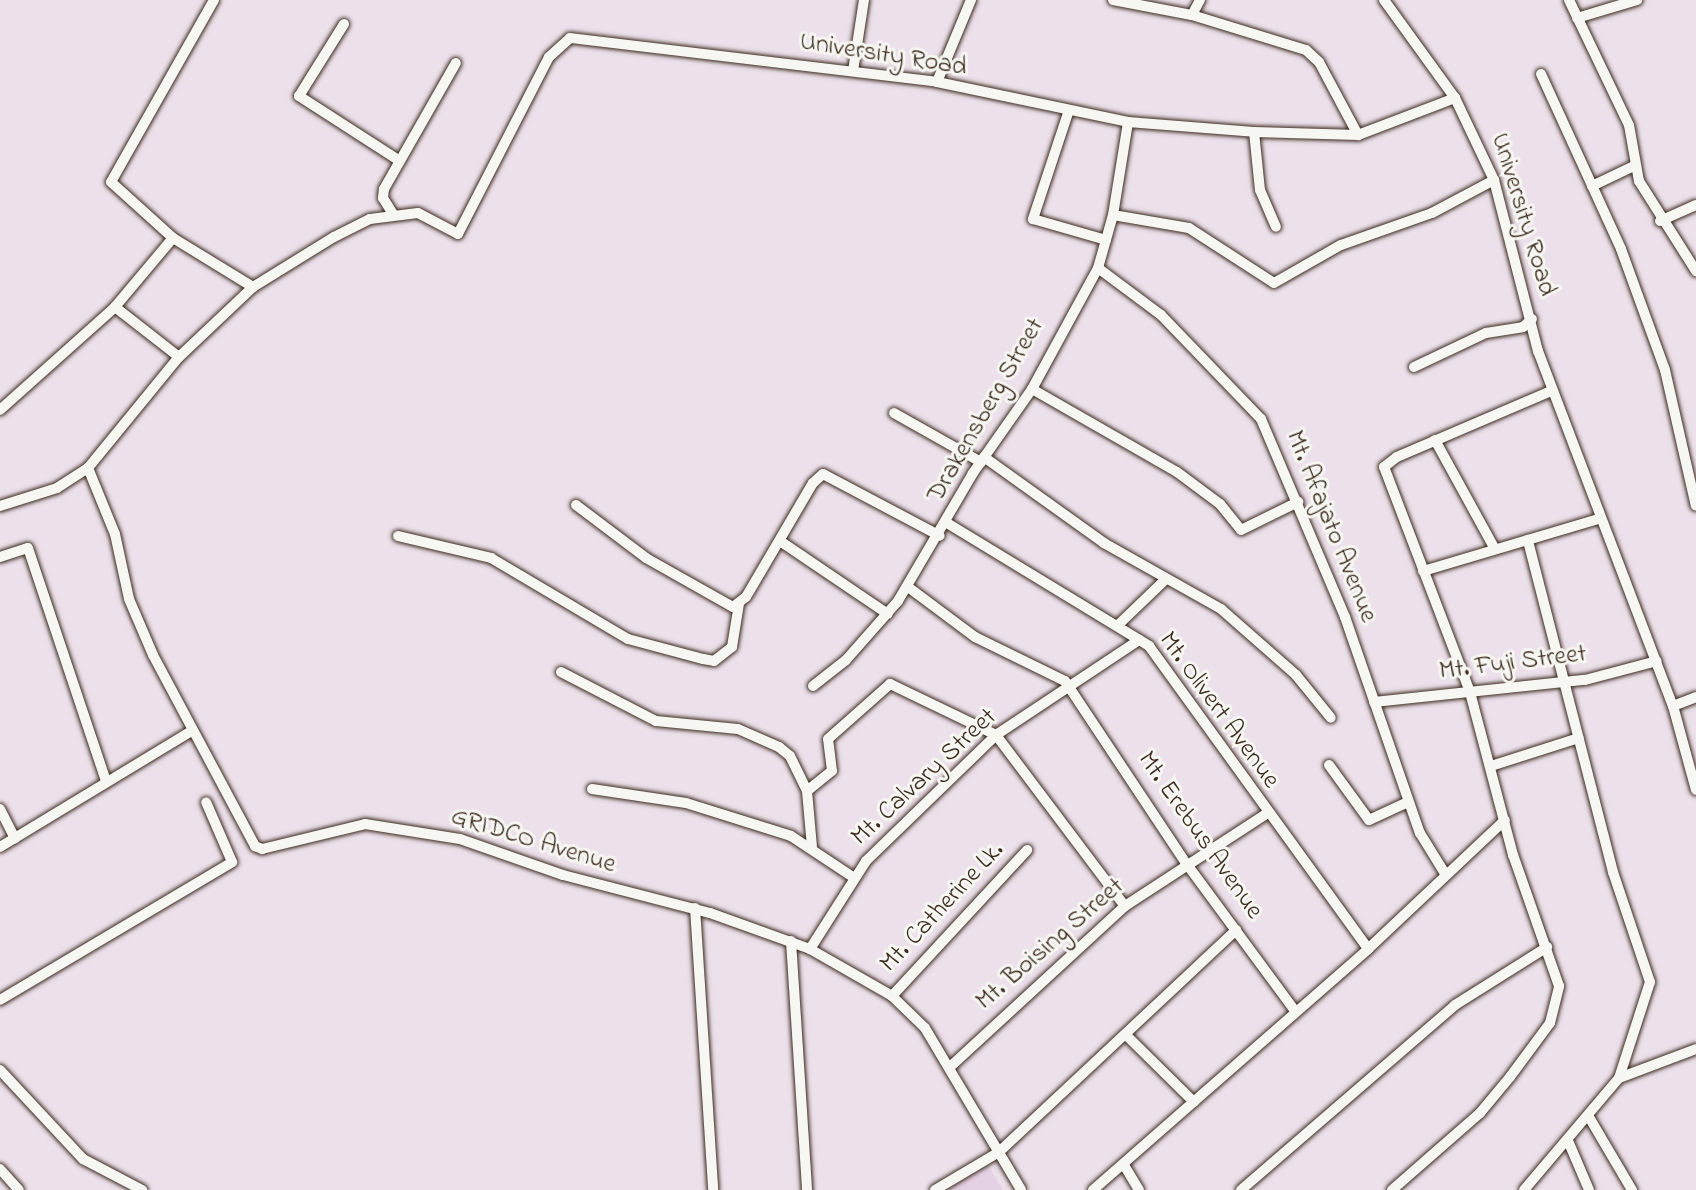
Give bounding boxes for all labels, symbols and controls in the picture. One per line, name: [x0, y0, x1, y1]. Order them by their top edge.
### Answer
street label: University Road: [797, 27, 969, 85]
street label: University Road: [1482, 130, 1562, 300]
street label: Drakensberg Street: [922, 313, 1052, 509]
street label: Mt. Afajato Avenue: [1277, 427, 1383, 627]
street label: Mt. Olivert Avenue: [1151, 627, 1285, 795]
street label: Mt. Fuji Street: [1438, 639, 1588, 689]
street label: Mt. Calvary Street: [846, 703, 1004, 853]
street label: Mt. Erebus Avenue: [1129, 746, 1269, 926]
street label: GRIDCO Avenue: [447, 802, 619, 882]
street label: Mt. Catherine Lk.: [875, 836, 1011, 980]
street label: Mt. Boising Street: [970, 872, 1132, 1018]

